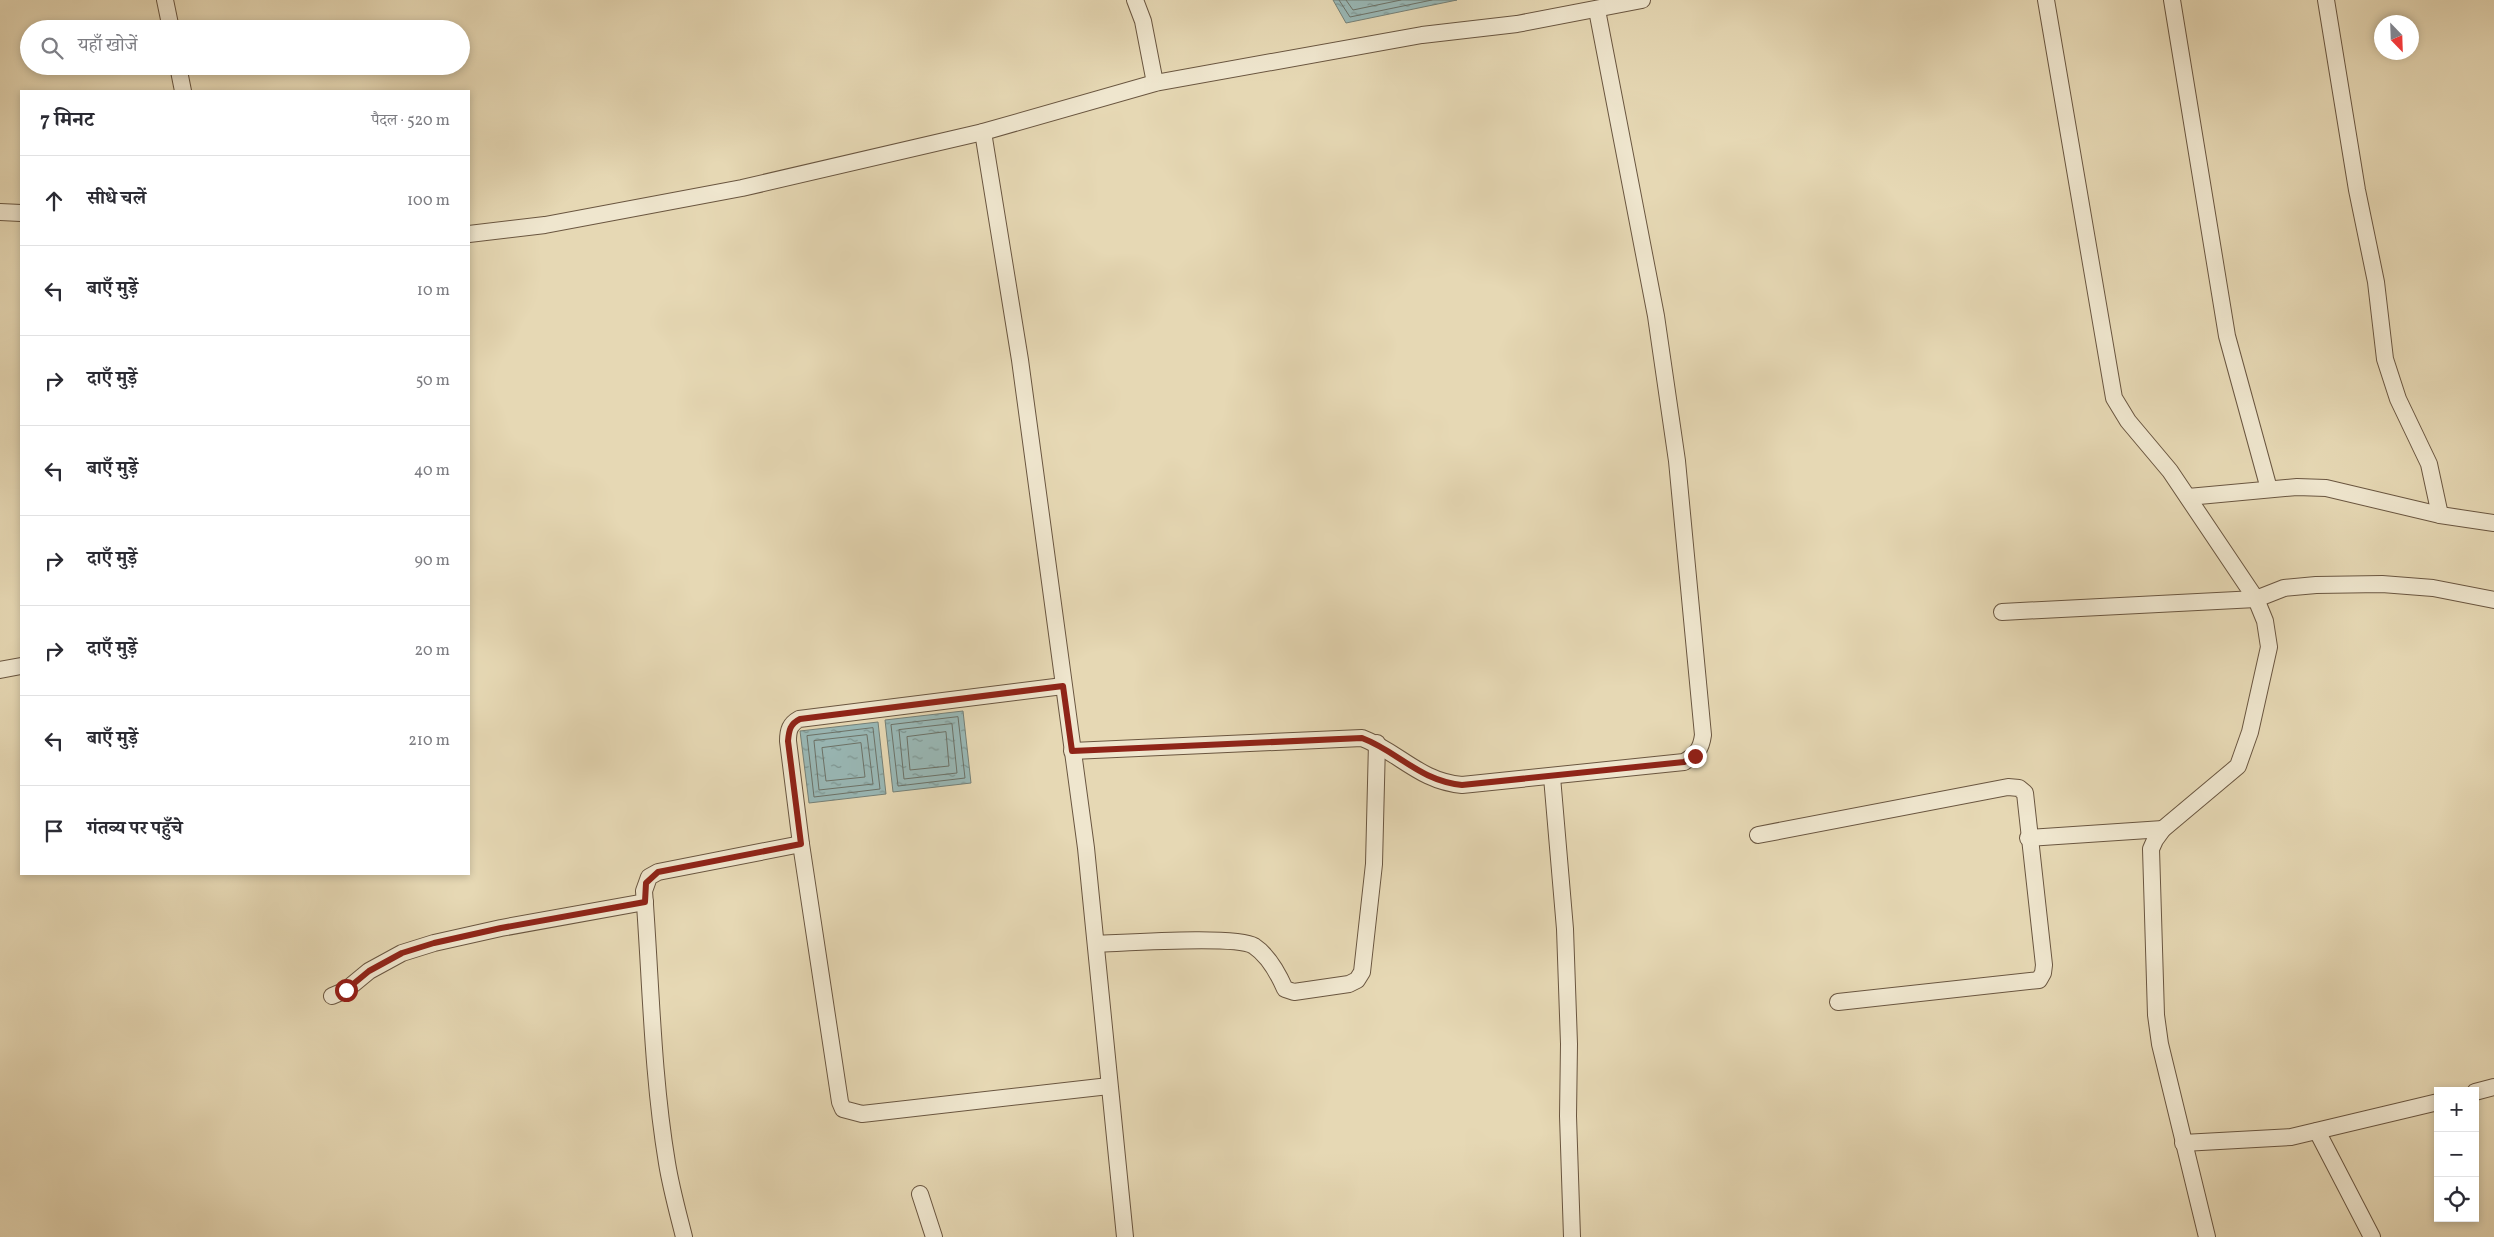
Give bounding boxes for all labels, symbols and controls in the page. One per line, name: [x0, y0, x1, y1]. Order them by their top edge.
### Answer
north arrow: [2374, 15, 2419, 60]
search box: [20, 20, 470, 75]
text: यहाँ खोजें: [78, 33, 137, 59]
icon: search: [38, 34, 66, 62]
text: 7 मिनट: [40, 106, 94, 135]
text: पैदल · 520 m: [371, 110, 450, 132]
text: सीधे चलें: [87, 186, 146, 212]
icon: ahead: [40, 187, 68, 215]
text: 100 m: [407, 190, 450, 212]
text: बाएँ मुड़ें: [87, 276, 138, 302]
icon: left: [40, 277, 68, 305]
text: 10 m: [417, 280, 450, 302]
text: दाएँ मुड़ें: [87, 366, 137, 392]
icon: right: [40, 367, 68, 395]
text: 50 m: [416, 370, 450, 392]
text: बाएँ मुड़ें: [87, 456, 138, 482]
icon: left: [40, 457, 68, 485]
text: 40 m: [414, 460, 450, 482]
text: दाएँ मुड़ें: [87, 546, 137, 572]
icon: right: [40, 547, 68, 575]
text: 90 m: [414, 550, 450, 572]
text: दाएँ मुड़ें: [87, 636, 137, 662]
icon: right: [40, 637, 68, 665]
text: 20 m: [415, 640, 450, 662]
text: बाएँ मुड़ें: [87, 726, 138, 752]
icon: left: [40, 727, 68, 755]
text: 210 m: [408, 730, 450, 752]
route end: [1684, 745, 1707, 768]
text: गंतव्य पर पहुँचे: [87, 816, 182, 842]
icon: arrive: [40, 817, 68, 845]
route start: [335, 979, 358, 1002]
map controls: [2434, 1087, 2479, 1222]
button: +: [2434, 1087, 2479, 1132]
button: −: [2434, 1132, 2479, 1177]
button: locate: [2434, 1177, 2479, 1222]

